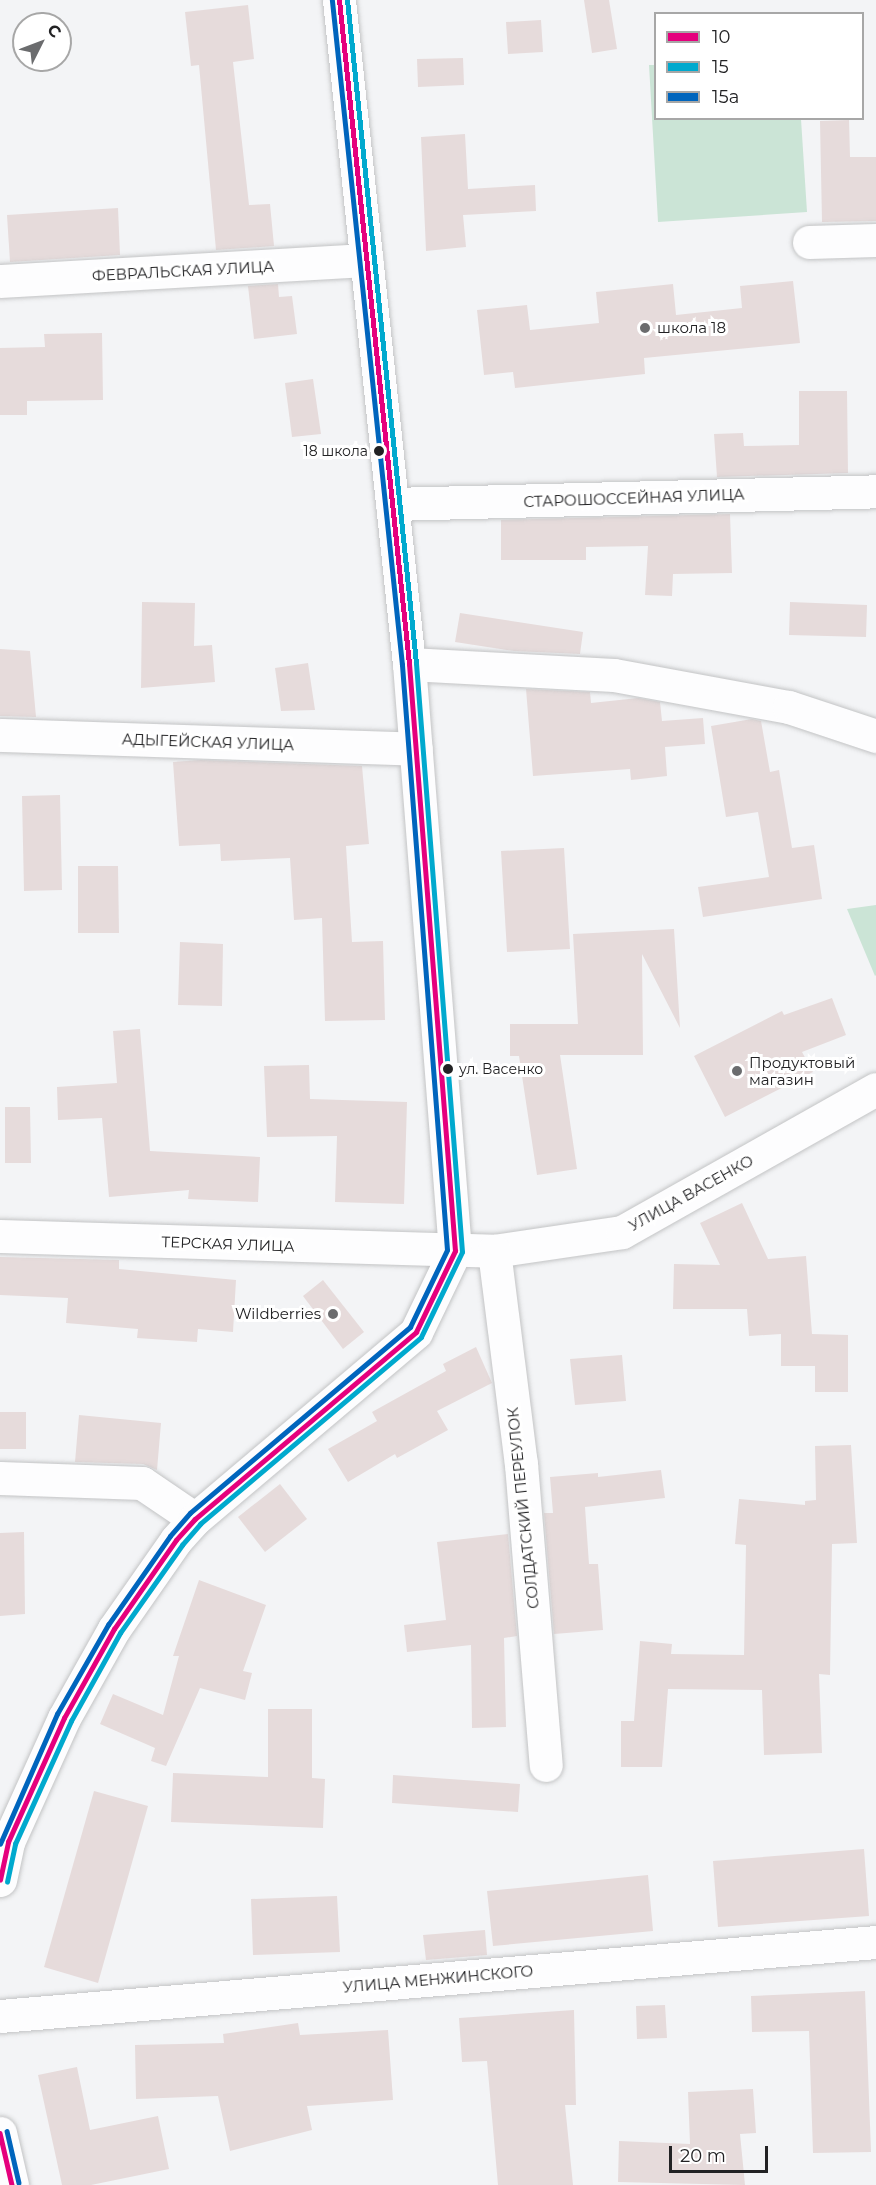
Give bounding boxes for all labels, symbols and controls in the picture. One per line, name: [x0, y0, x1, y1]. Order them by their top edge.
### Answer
north arrow: [12, 12, 72, 72]
legend: [654, 12, 864, 120]
text: С: [43, 20, 65, 42]
text: 10: [712, 26, 730, 48]
text: 15: [712, 56, 729, 78]
text: 15а: [712, 86, 739, 108]
street label: ФЕВРАЛЬСКАЯ УЛИЦА: [91, 257, 275, 285]
place label: школа 18: [657, 319, 726, 337]
marker: школа 18: [638, 321, 652, 335]
place label: 18 школа: [304, 443, 368, 459]
marker: 18 школа: [373, 445, 385, 457]
street label: СТАРОШОССЕЙНАЯ УЛИЦА: [523, 485, 745, 511]
street label: АДЫГЕЙСКАЯ УЛИЦА: [121, 730, 295, 754]
place label: Продуктовый магазин: [749, 1053, 855, 1088]
place label: ул. Васенко: [459, 1061, 543, 1077]
marker: ул. Васенко: [442, 1063, 454, 1075]
marker: Продуктовый магазин: [730, 1064, 744, 1078]
street label: УЛИЦА ВАСЕНКО: [626, 1151, 756, 1235]
street label: ТЕРСКАЯ УЛИЦА: [161, 1233, 295, 1255]
place label: Wildberries: [235, 1305, 321, 1323]
marker: Wildberries: [326, 1307, 340, 1321]
street label: СОЛДАТСКИЙ ПЕРЕУЛОК: [503, 1406, 543, 1610]
street label: УЛИЦА МЕНЖИНСКОГО: [342, 1962, 534, 1996]
scale bar: [672, 2134, 771, 2172]
text: 20 m: [680, 2145, 726, 2167]

